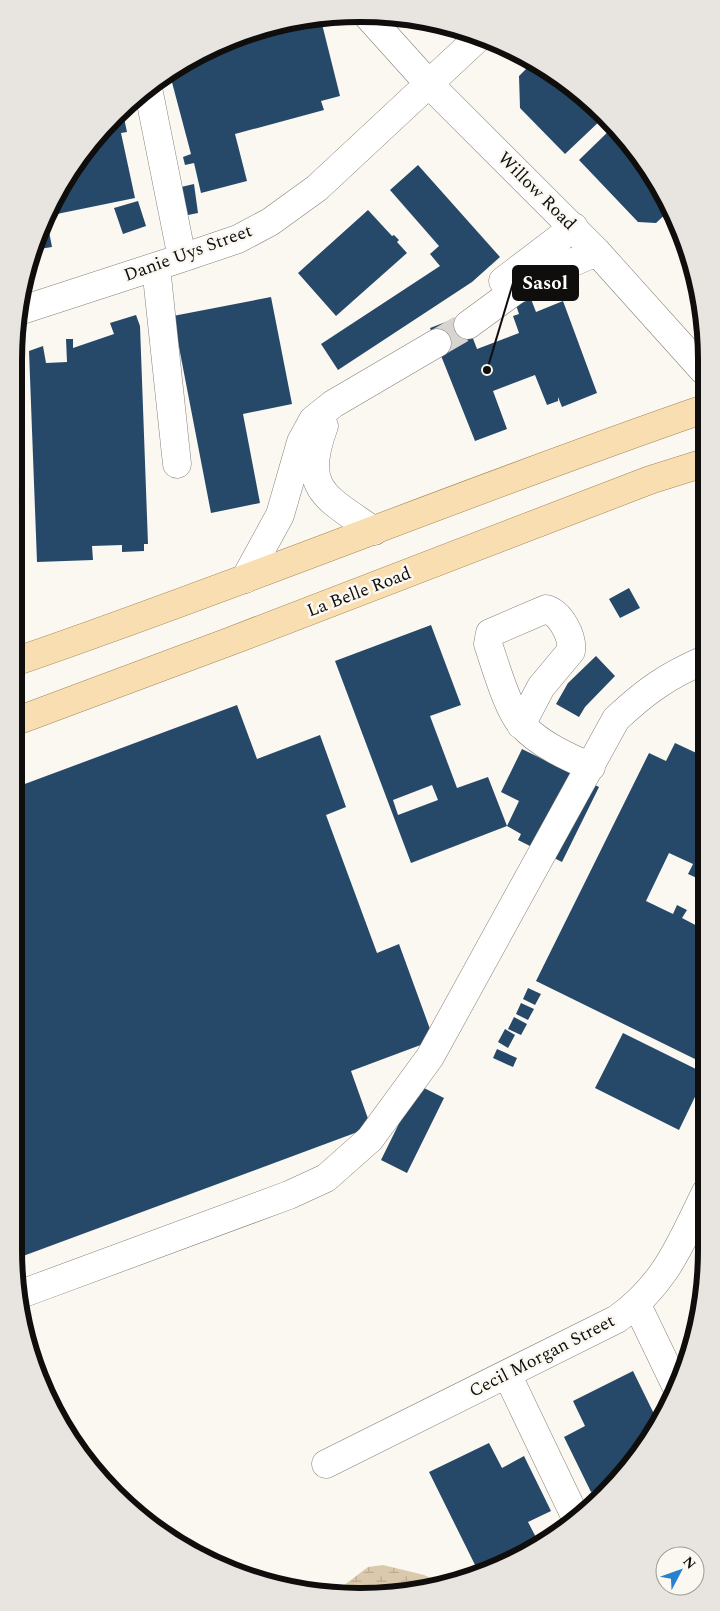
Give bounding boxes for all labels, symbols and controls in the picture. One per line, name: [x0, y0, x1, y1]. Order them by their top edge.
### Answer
street label: Willow Road: [491, 145, 583, 237]
street label: Danie Uys Street: [120, 217, 256, 289]
callout: Sasol: [513, 266, 578, 300]
text: Sasol: [522, 269, 568, 298]
street label: La Belle Road: [303, 560, 415, 624]
street label: Cecil Morgan Street: [464, 1308, 620, 1404]
north arrow: [655, 1546, 705, 1596]
text: N: [678, 1552, 701, 1574]

